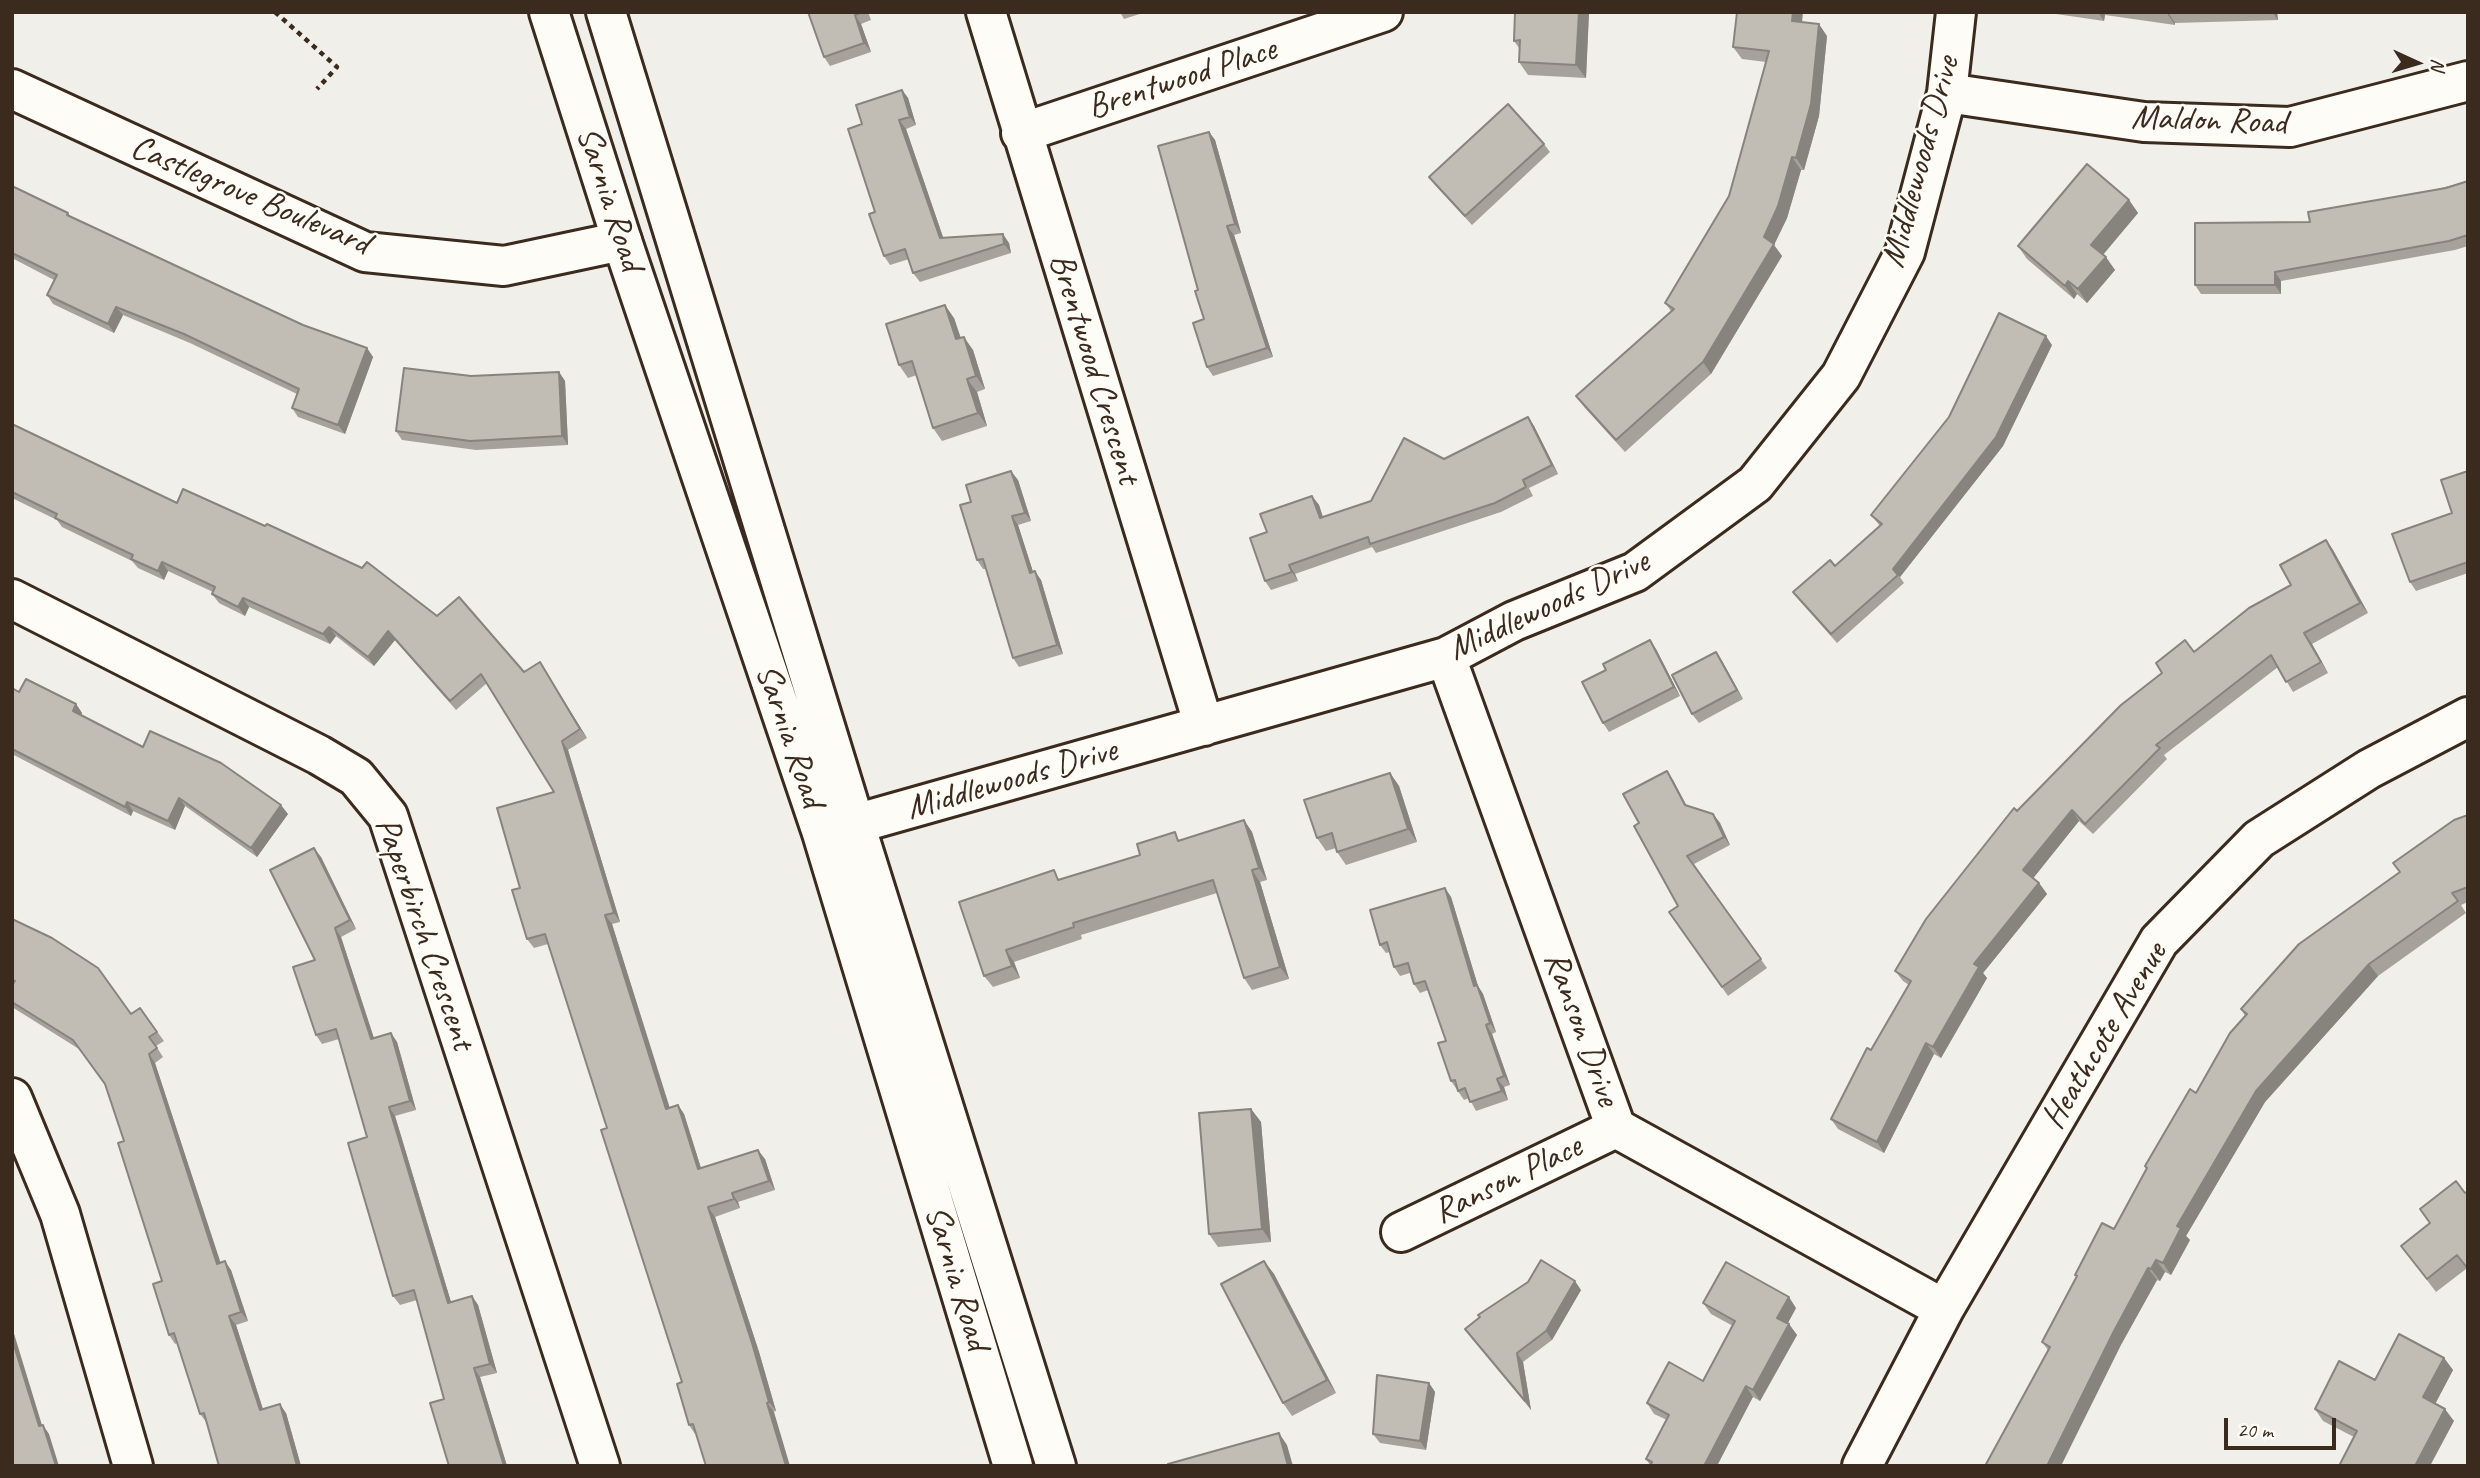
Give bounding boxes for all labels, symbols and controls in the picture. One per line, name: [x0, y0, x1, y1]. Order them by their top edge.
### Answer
north arrow: [2382, 28, 2452, 98]
street label: Brentwood Place: [1082, 29, 1282, 129]
street label: Middlewoods Drive: [1873, 52, 1969, 272]
text: N: [2426, 58, 2450, 71]
street label: Maldon Road: [2131, 97, 2287, 145]
street label: Sarnia Road: [566, 122, 652, 276]
street label: Castlegrove Boulevard: [124, 127, 376, 265]
street label: Brentwood Crescent: [1039, 249, 1149, 489]
street label: Middlewoods Drive: [1442, 541, 1656, 671]
street label: Sarnia Road: [745, 659, 833, 813]
street label: Middlewoods Drive: [902, 730, 1122, 830]
street label: Paperbirch Crescent: [365, 812, 483, 1056]
street label: Heathcote Avenue: [2033, 935, 2177, 1137]
street label: Ranson Drive: [1534, 946, 1628, 1112]
street label: Ranson Place: [1427, 1126, 1589, 1234]
street label: Sarnia Road: [914, 1201, 998, 1355]
scale bar: [2228, 1404, 2340, 1448]
text: 20 m: [2237, 1417, 2273, 1443]

